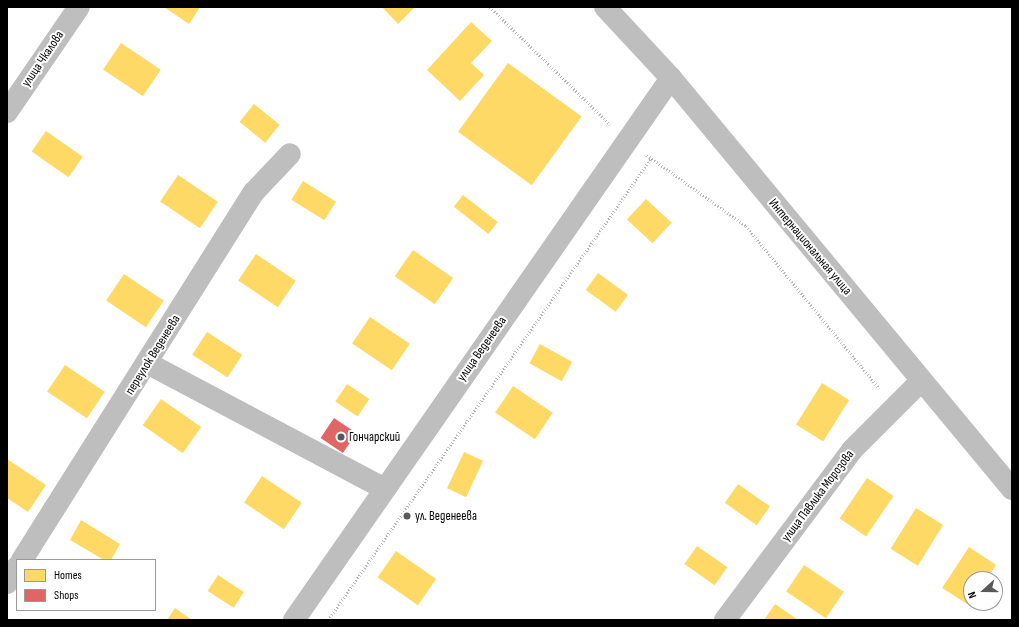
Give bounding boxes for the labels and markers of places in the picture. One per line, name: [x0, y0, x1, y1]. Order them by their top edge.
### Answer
place label: Гончарский: [349, 429, 400, 445]
marker: Гончарский: [336, 432, 346, 442]
place label: ул. Веденеева: [415, 508, 477, 524]
marker: ул. Веденеева: [402, 511, 412, 521]

